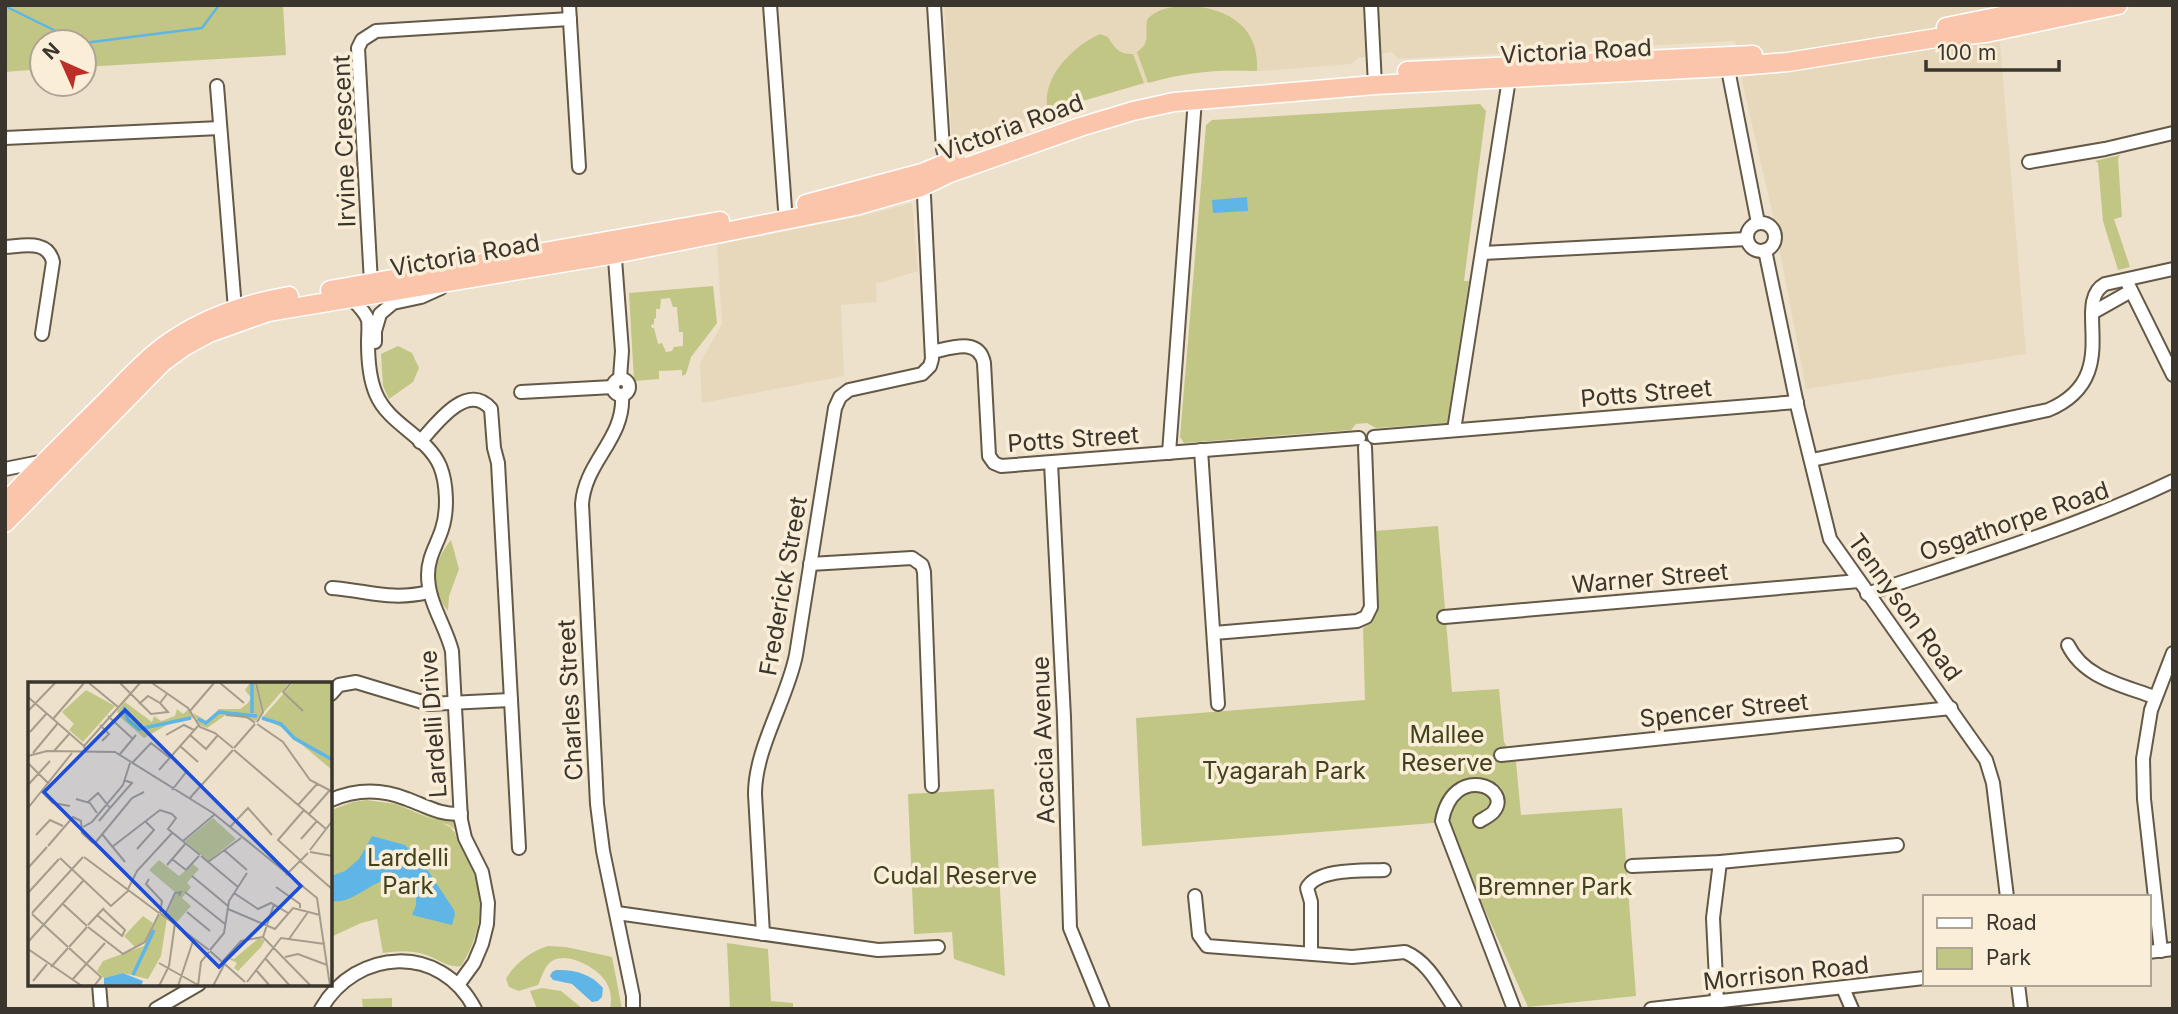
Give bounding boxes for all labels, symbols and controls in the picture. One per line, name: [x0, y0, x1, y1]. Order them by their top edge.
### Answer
north arrow: [28, 28, 98, 98]
scale bar: [1926, 28, 2059, 72]
street label: Victoria Road: [1500, 33, 1652, 69]
text: N: [38, 38, 65, 65]
text: 100 m: [1937, 40, 1996, 65]
street label: Irvine Crescent: [326, 54, 362, 228]
street label: Victoria Road: [935, 87, 1087, 167]
street label: Victoria Road: [388, 228, 542, 282]
street label: Potts Street: [1579, 373, 1713, 413]
street label: Potts Street: [1006, 420, 1140, 458]
street label: Osgathorpe Road: [1915, 475, 2113, 567]
street label: Frederick Street: [753, 494, 813, 678]
street label: Tennyson Road: [1842, 528, 1968, 686]
street label: Warner Street: [1571, 557, 1730, 599]
street label: Charles Street: [551, 618, 589, 781]
street label: Lardelli Drive: [413, 649, 453, 799]
street label: Acacia Avenue: [1026, 656, 1060, 824]
inset map: [28, 682, 332, 986]
street label: Spencer Street: [1638, 687, 1810, 733]
park label: Mallee Reserve: [1401, 720, 1493, 777]
park label: Tyagarah Park: [1202, 756, 1366, 785]
park label: Lardelli Park: [367, 843, 449, 900]
park label: Cudal Reserve: [873, 861, 1037, 890]
park label: Bremner Park: [1478, 872, 1632, 901]
legend: [1923, 895, 2150, 986]
text: Road: [1986, 910, 2037, 935]
text: Park: [1986, 945, 2031, 970]
street label: Morrison Road: [1702, 950, 1870, 996]

